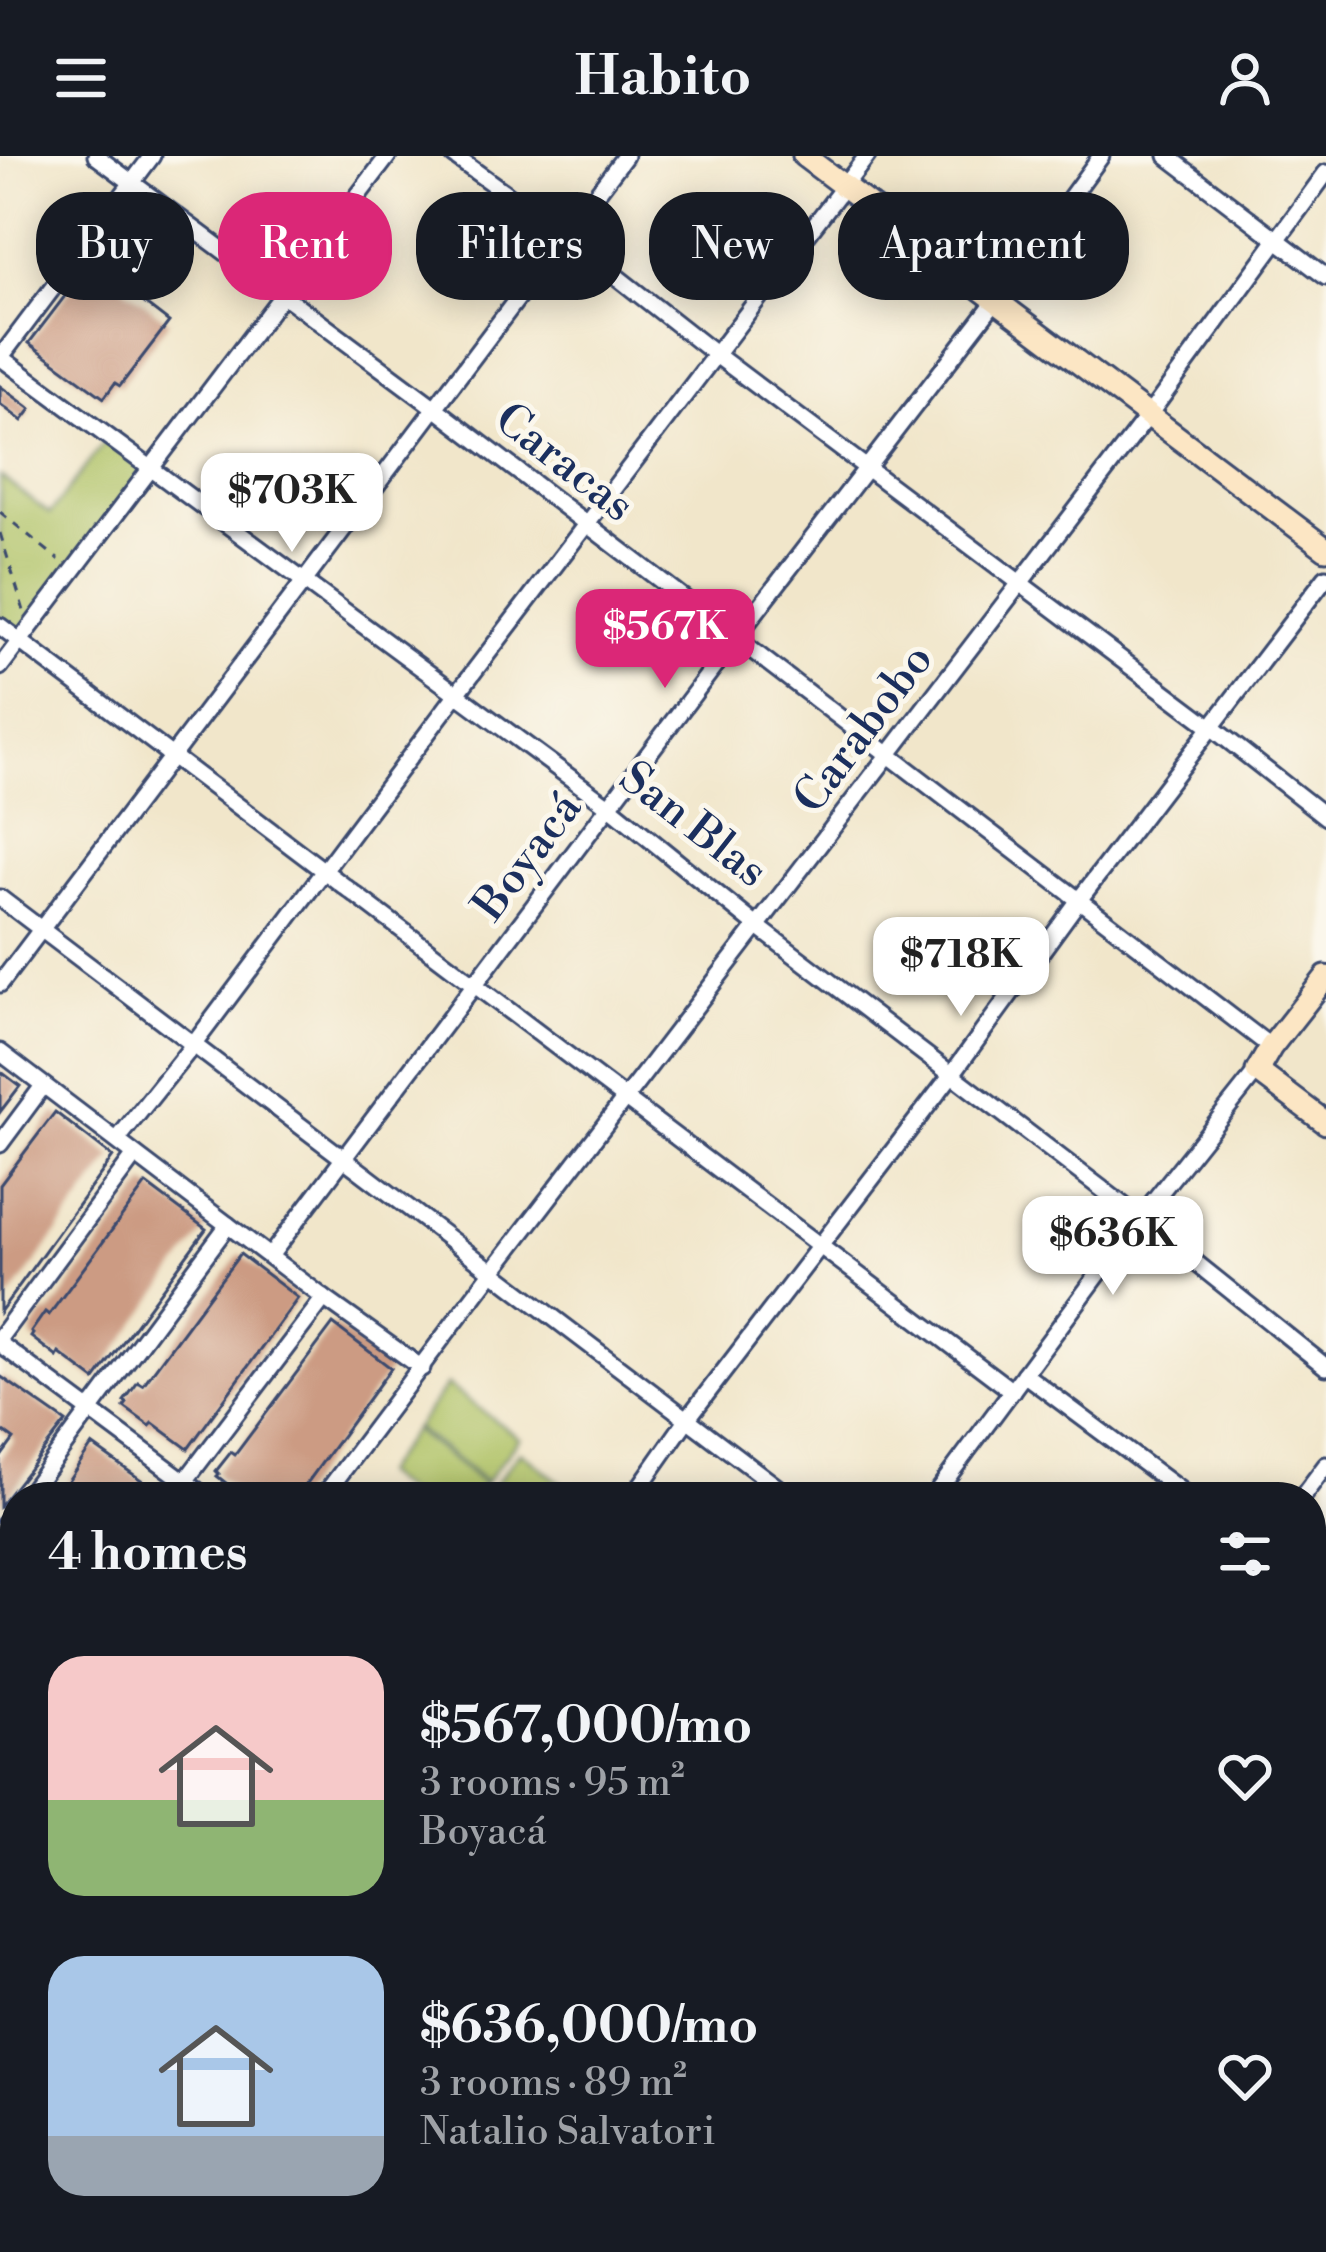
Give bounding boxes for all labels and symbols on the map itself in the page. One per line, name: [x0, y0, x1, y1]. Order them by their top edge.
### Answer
street label: Caracas: [483, 391, 645, 535]
pin: $703K: [208, 453, 376, 555]
pin: $567K: [581, 589, 749, 691]
street label: Carabobo: [782, 633, 946, 825]
street label: San Blas: [608, 750, 778, 900]
street label: Boyacá: [461, 781, 595, 933]
pin: $718K: [877, 917, 1045, 1019]
pin: $636K: [1029, 1196, 1197, 1298]

